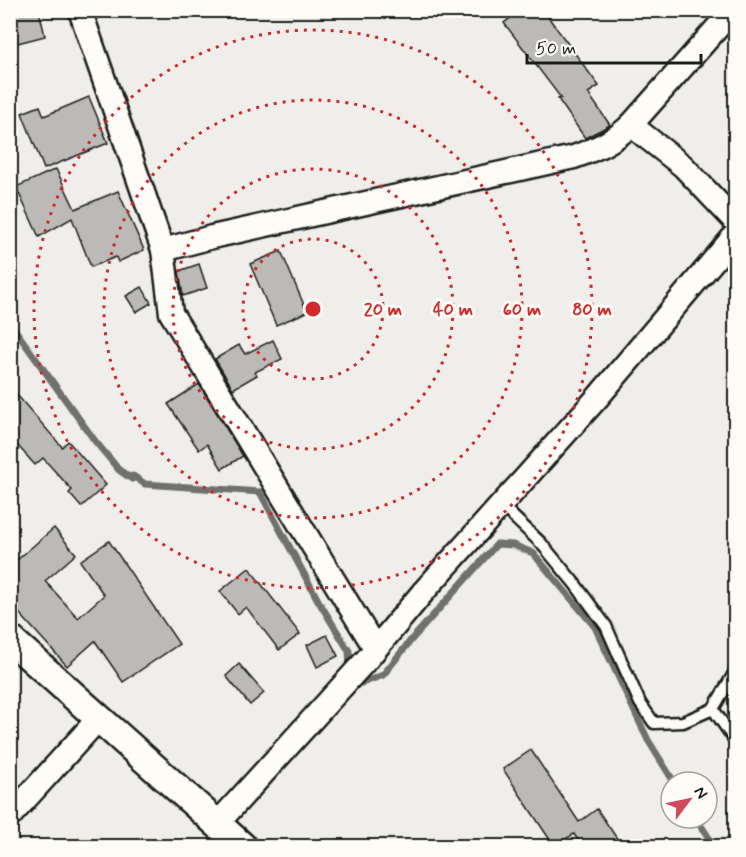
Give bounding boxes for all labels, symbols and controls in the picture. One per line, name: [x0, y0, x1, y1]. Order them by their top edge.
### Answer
scale bar: [527, 27, 701, 65]
text: 50 m: [536, 37, 576, 61]
text: 20 m: [364, 298, 402, 322]
text: 40 m: [433, 298, 473, 322]
text: 60 m: [503, 298, 541, 322]
text: 80 m: [572, 298, 612, 322]
centre of rings: [303, 299, 323, 319]
north arrow: [659, 770, 719, 830]
text: N: [689, 783, 712, 803]

